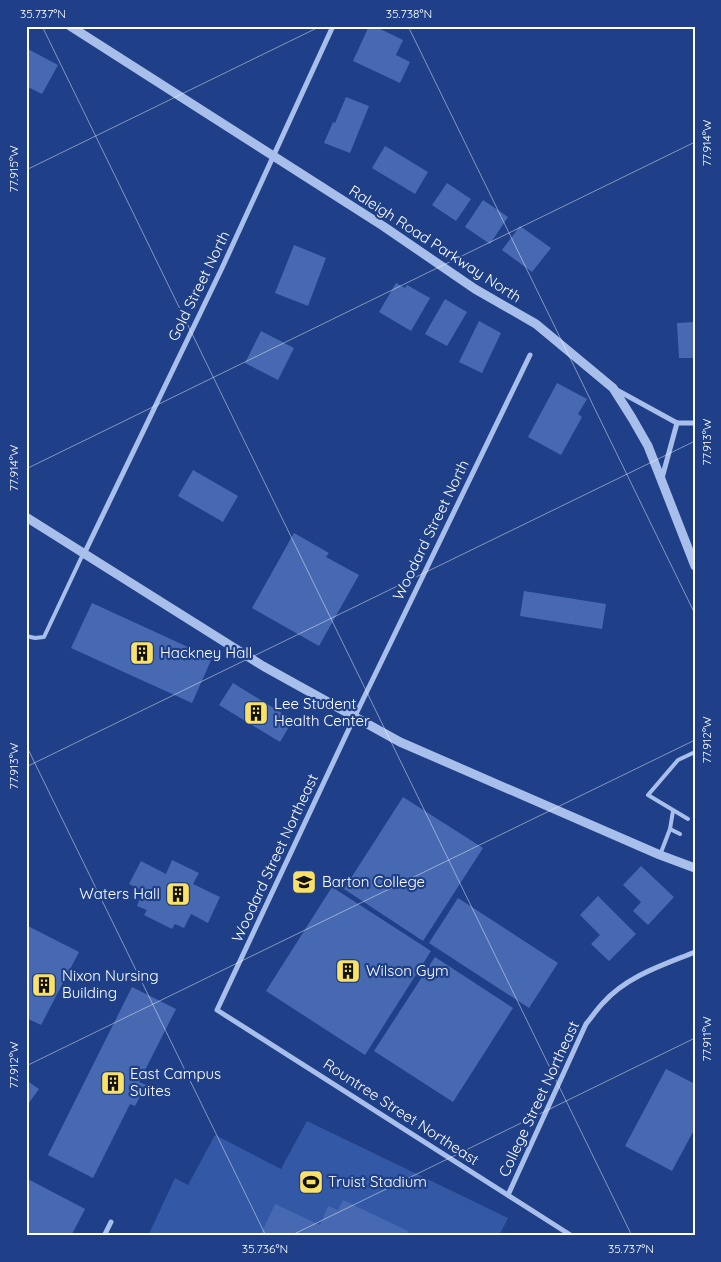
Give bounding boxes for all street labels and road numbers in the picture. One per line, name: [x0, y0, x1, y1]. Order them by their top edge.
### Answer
street label: Raleigh Road Parkway North: [346, 181, 525, 306]
street label: Gold Street North: [164, 227, 233, 344]
street label: Woodard Street North: [388, 457, 473, 603]
street label: Woodard Street Northeast: [227, 771, 322, 945]
street label: College Street Northeast: [494, 1018, 583, 1180]
street label: Rountree Street Northeast: [320, 1054, 483, 1169]

